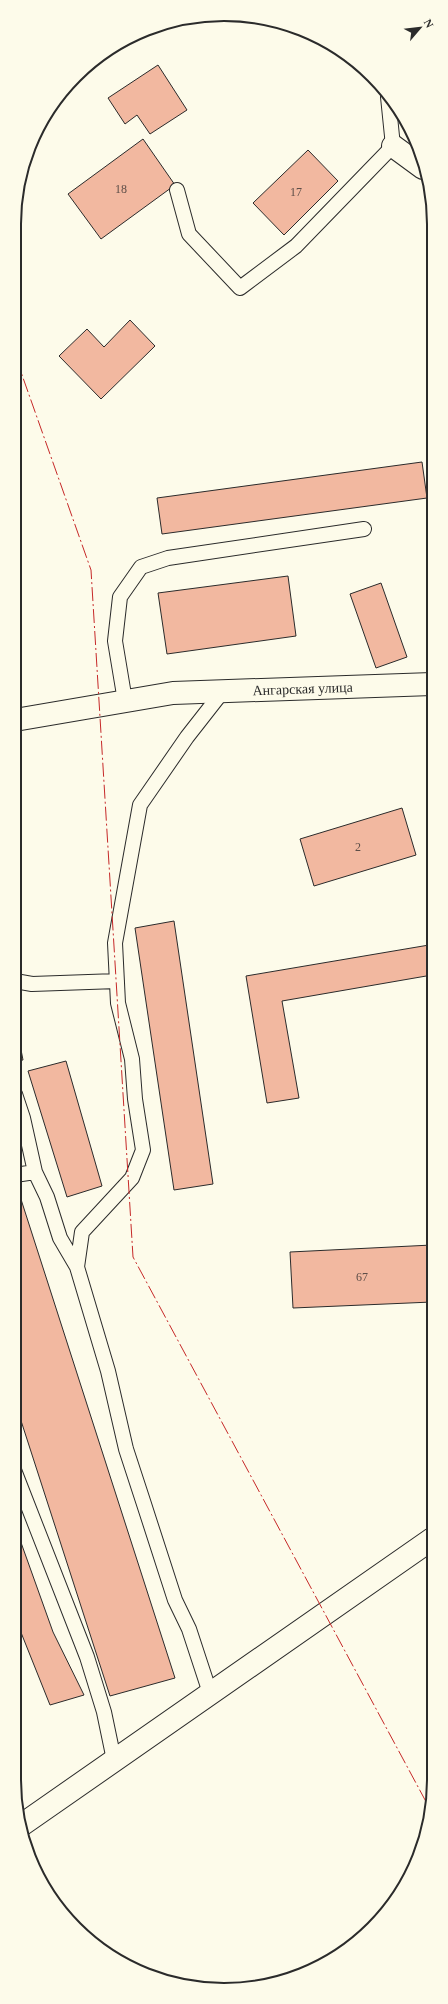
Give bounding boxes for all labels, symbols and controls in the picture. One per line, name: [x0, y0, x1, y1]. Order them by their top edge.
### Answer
north arrow: [400, 8, 440, 48]
text: N: [422, 17, 436, 30]
house number: 18: [115, 182, 127, 196]
house number: 17: [290, 185, 302, 199]
street label: Ангарская улица: [252, 680, 354, 698]
house number: 2: [355, 840, 361, 854]
house number: 67: [356, 1270, 368, 1284]

